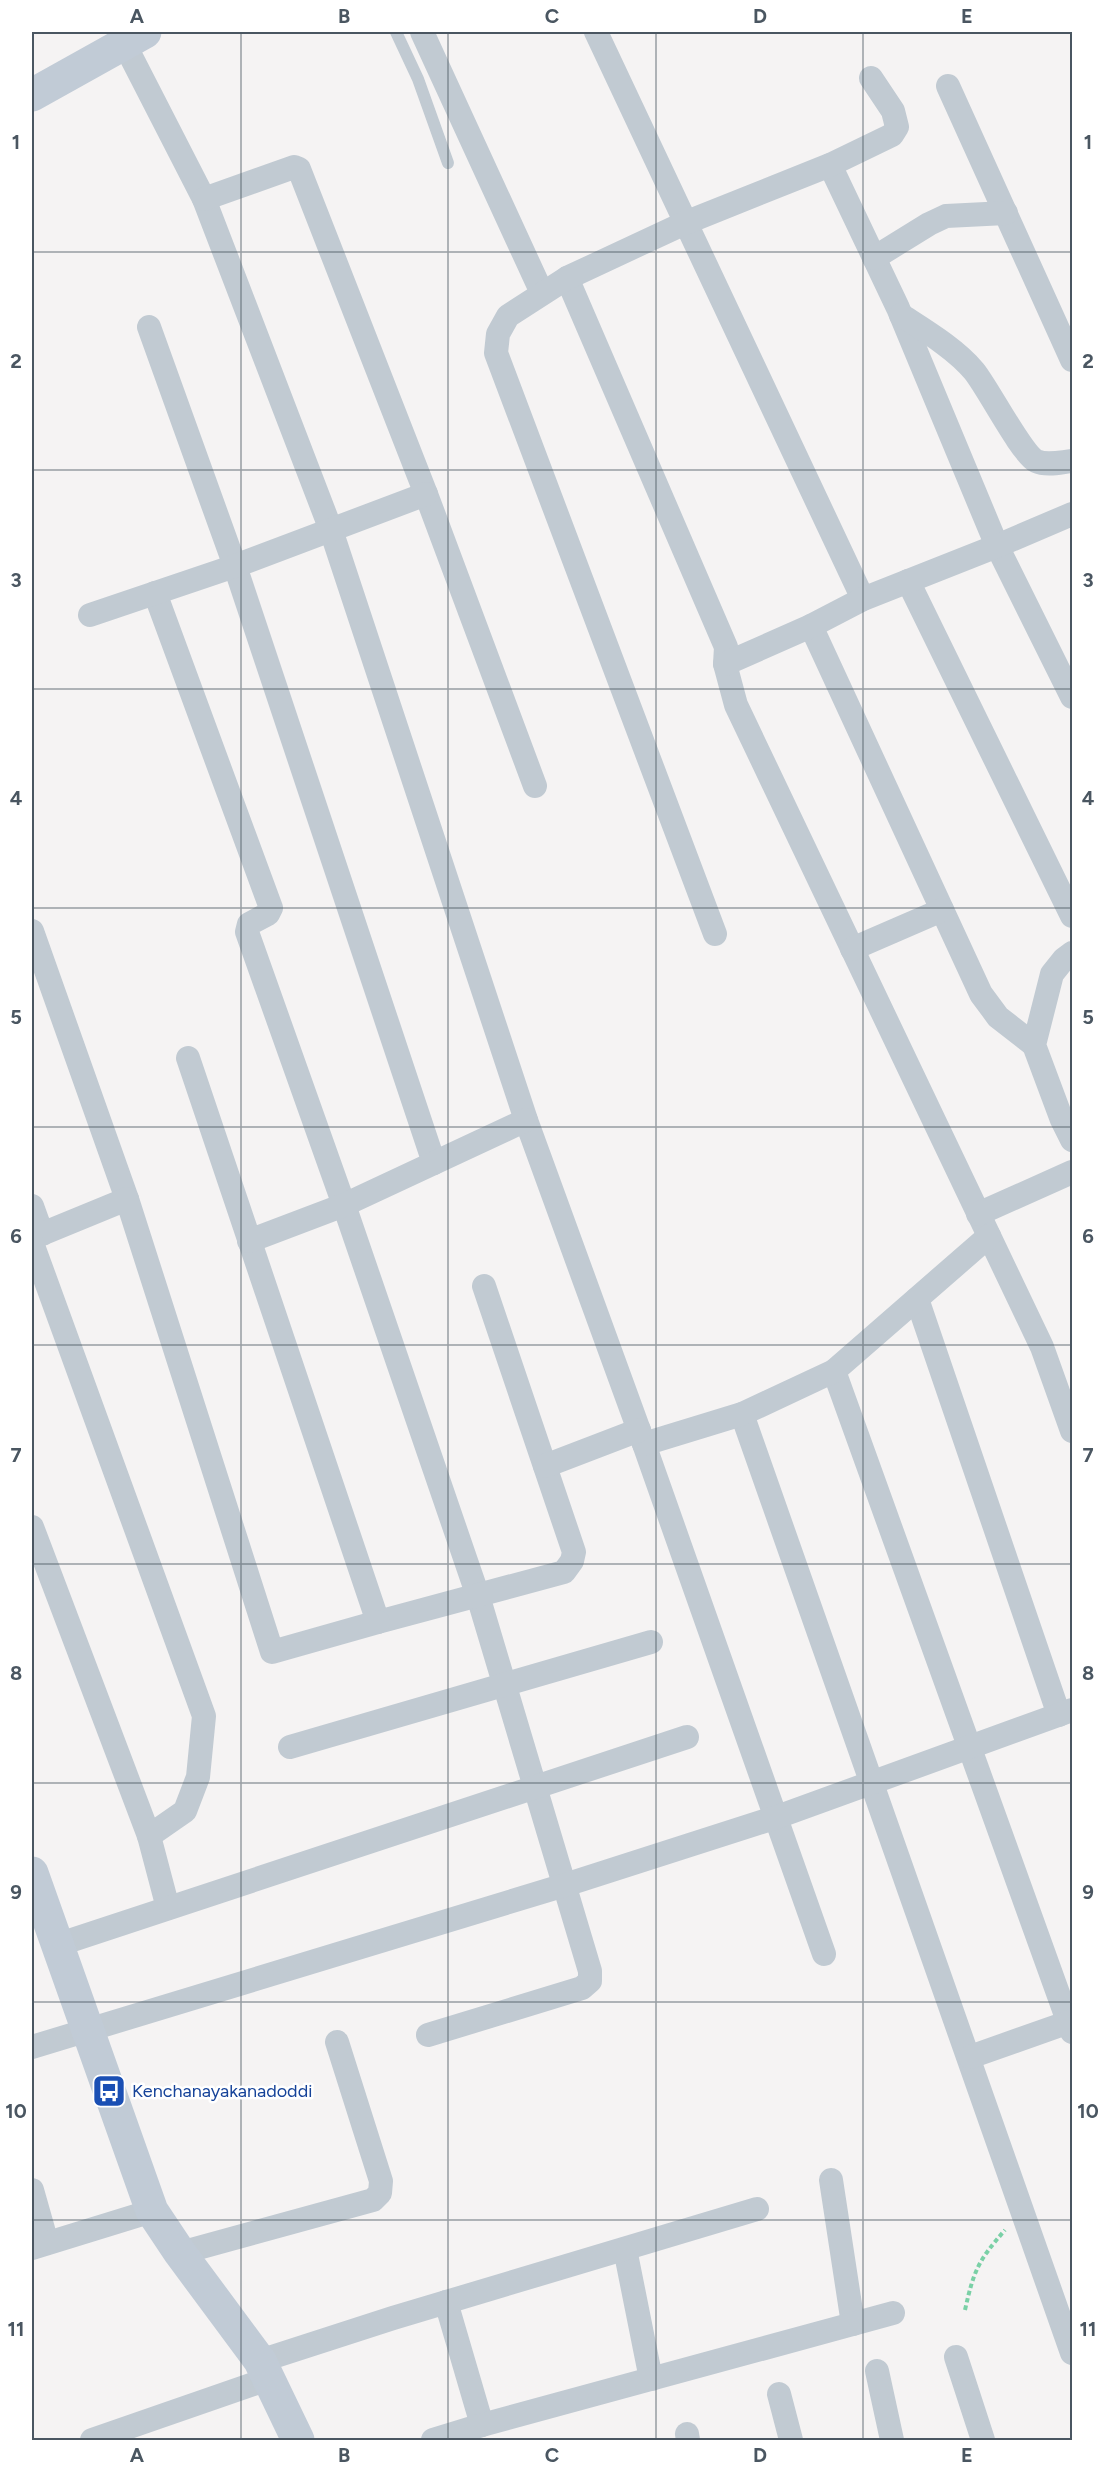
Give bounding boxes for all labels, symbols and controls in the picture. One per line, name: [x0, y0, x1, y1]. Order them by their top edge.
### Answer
text: A: [130, 4, 145, 28]
text: B: [338, 4, 350, 28]
text: C: [545, 4, 559, 28]
text: D: [753, 4, 767, 28]
text: E: [961, 4, 973, 28]
text: 1: [12, 130, 20, 154]
text: 1: [1084, 130, 1092, 154]
text: 2: [10, 349, 22, 373]
text: 2: [1082, 349, 1094, 373]
text: 3: [10, 568, 22, 592]
text: 3: [1082, 568, 1094, 592]
text: 4: [10, 786, 23, 810]
text: 4: [1082, 786, 1095, 810]
text: 5: [10, 1005, 22, 1029]
text: 5: [1082, 1005, 1094, 1029]
text: 6: [10, 1224, 22, 1248]
text: 6: [1082, 1224, 1094, 1248]
text: 7: [10, 1443, 22, 1467]
text: 7: [1082, 1443, 1094, 1467]
text: 8: [10, 1661, 22, 1685]
text: 8: [1082, 1661, 1094, 1685]
text: 9: [10, 1880, 22, 1904]
text: 9: [1082, 1880, 1094, 1904]
bus stop icon: Kenchanayakanadoddi: [91, 2073, 127, 2109]
place label: Kenchanayakanadoddi: [132, 2080, 312, 2102]
text: 10: [5, 2099, 27, 2123]
text: 10: [1077, 2099, 1099, 2123]
text: 11: [8, 2317, 24, 2341]
text: 11: [1080, 2317, 1096, 2341]
text: A: [130, 2443, 145, 2467]
text: B: [338, 2443, 350, 2467]
text: C: [545, 2443, 559, 2467]
text: D: [753, 2443, 767, 2467]
text: E: [961, 2443, 973, 2467]

